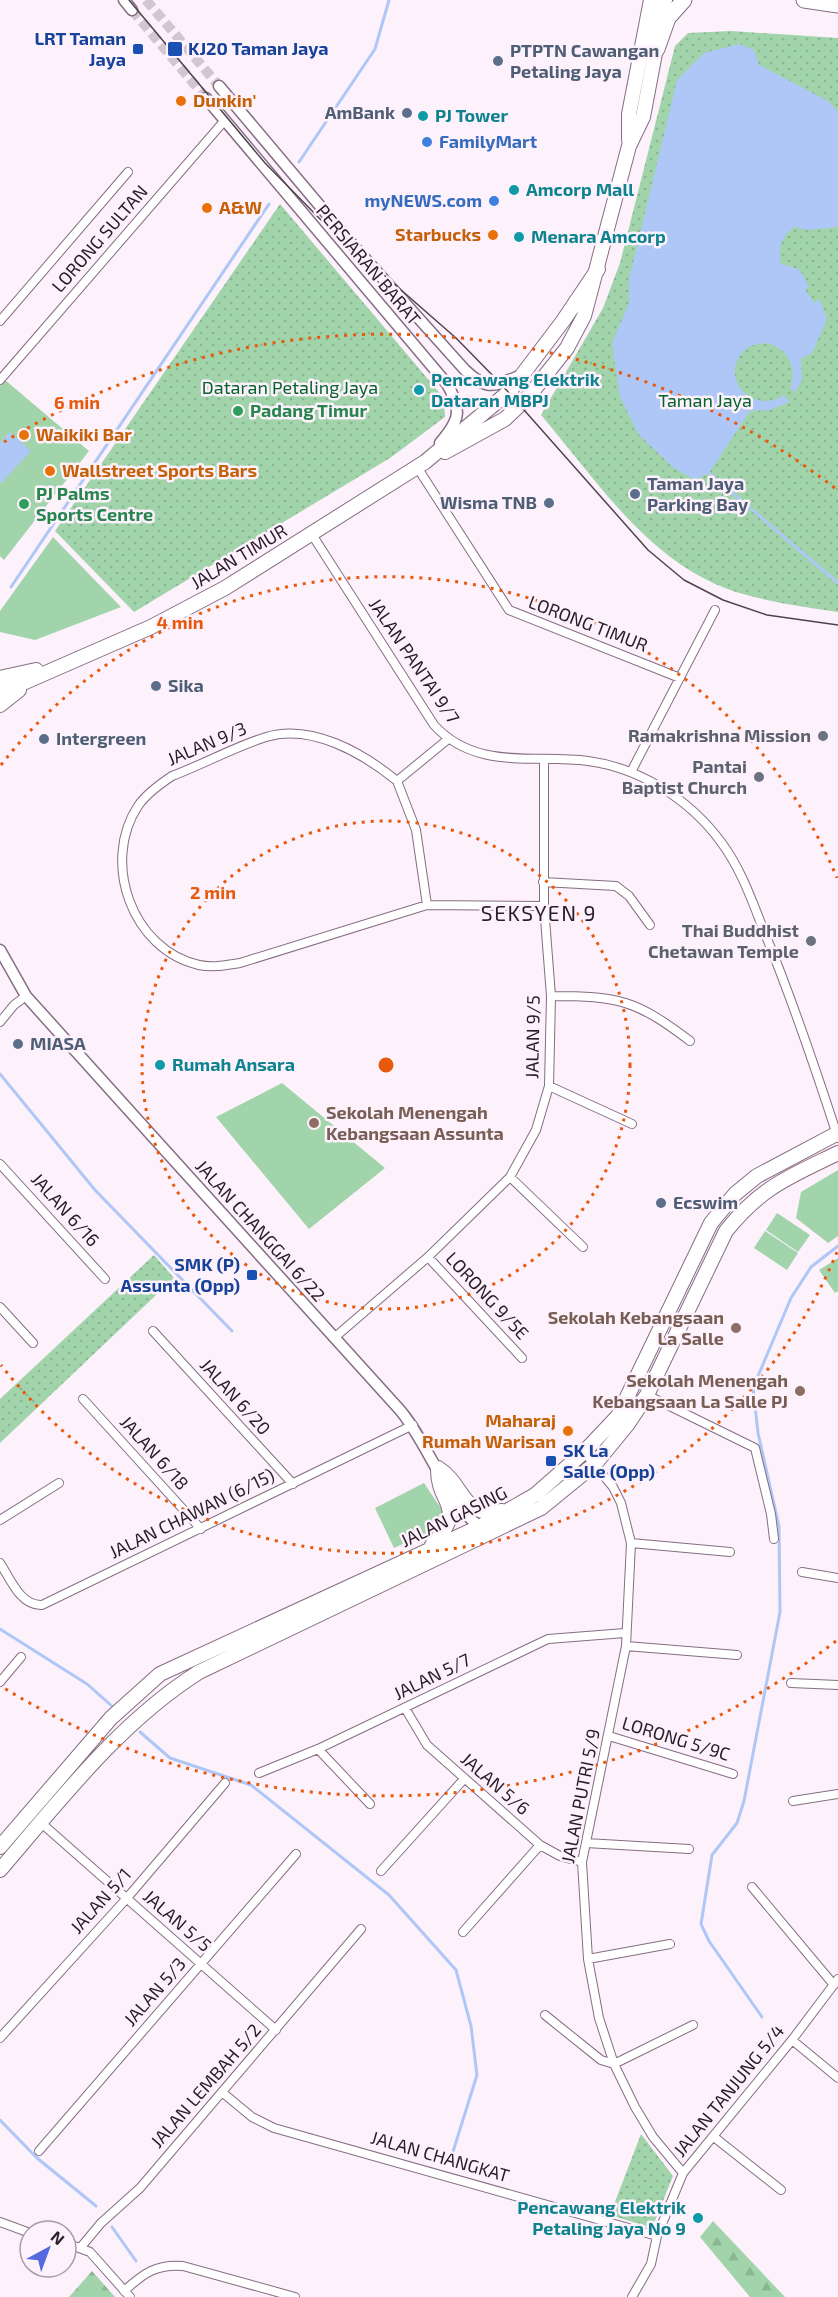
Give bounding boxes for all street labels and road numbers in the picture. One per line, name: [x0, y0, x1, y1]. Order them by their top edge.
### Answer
street label: LORONG SULTAN: [47, 180, 152, 296]
street label: PERSIARAN BARAT: [312, 199, 426, 330]
street label: JALAN TIMUR: [186, 519, 290, 593]
street label: LORONG TIMUR: [526, 590, 651, 656]
street label: JALAN PANTAI 9/7: [365, 594, 465, 727]
street label: JALAN 9/3: [164, 717, 250, 770]
street label: JALAN 9/5: [520, 995, 544, 1079]
street label: JALAN CHANGGAI 6/22: [191, 1155, 330, 1306]
street label: JALAN 6/16: [27, 1168, 105, 1251]
street label: LORONG 9/5E: [442, 1247, 534, 1344]
street label: JALAN 6/20: [196, 1354, 276, 1439]
street label: JALAN 6/18: [116, 1411, 194, 1494]
street label: JALAN CHAWAN (6/15): [105, 1464, 278, 1563]
street label: JALAN GASING: [397, 1481, 510, 1551]
street label: JALAN 5/7: [390, 1648, 474, 1704]
street label: LORONG 5/9C: [620, 1711, 733, 1765]
street label: JALAN PUTRI 5/9: [556, 1727, 604, 1865]
street label: JALAN 5/6: [457, 1747, 534, 1819]
street label: JALAN 5/1: [65, 1863, 135, 1938]
street label: JALAN 5/5: [139, 1885, 216, 1956]
street label: JALAN 5/3: [119, 1953, 190, 2030]
street label: JALAN LEMBAH 5/2: [145, 2019, 265, 2152]
street label: JALAN TANJUNG 5/4: [668, 2020, 788, 2161]
street label: JALAN CHANGKAT: [368, 2126, 513, 2186]

